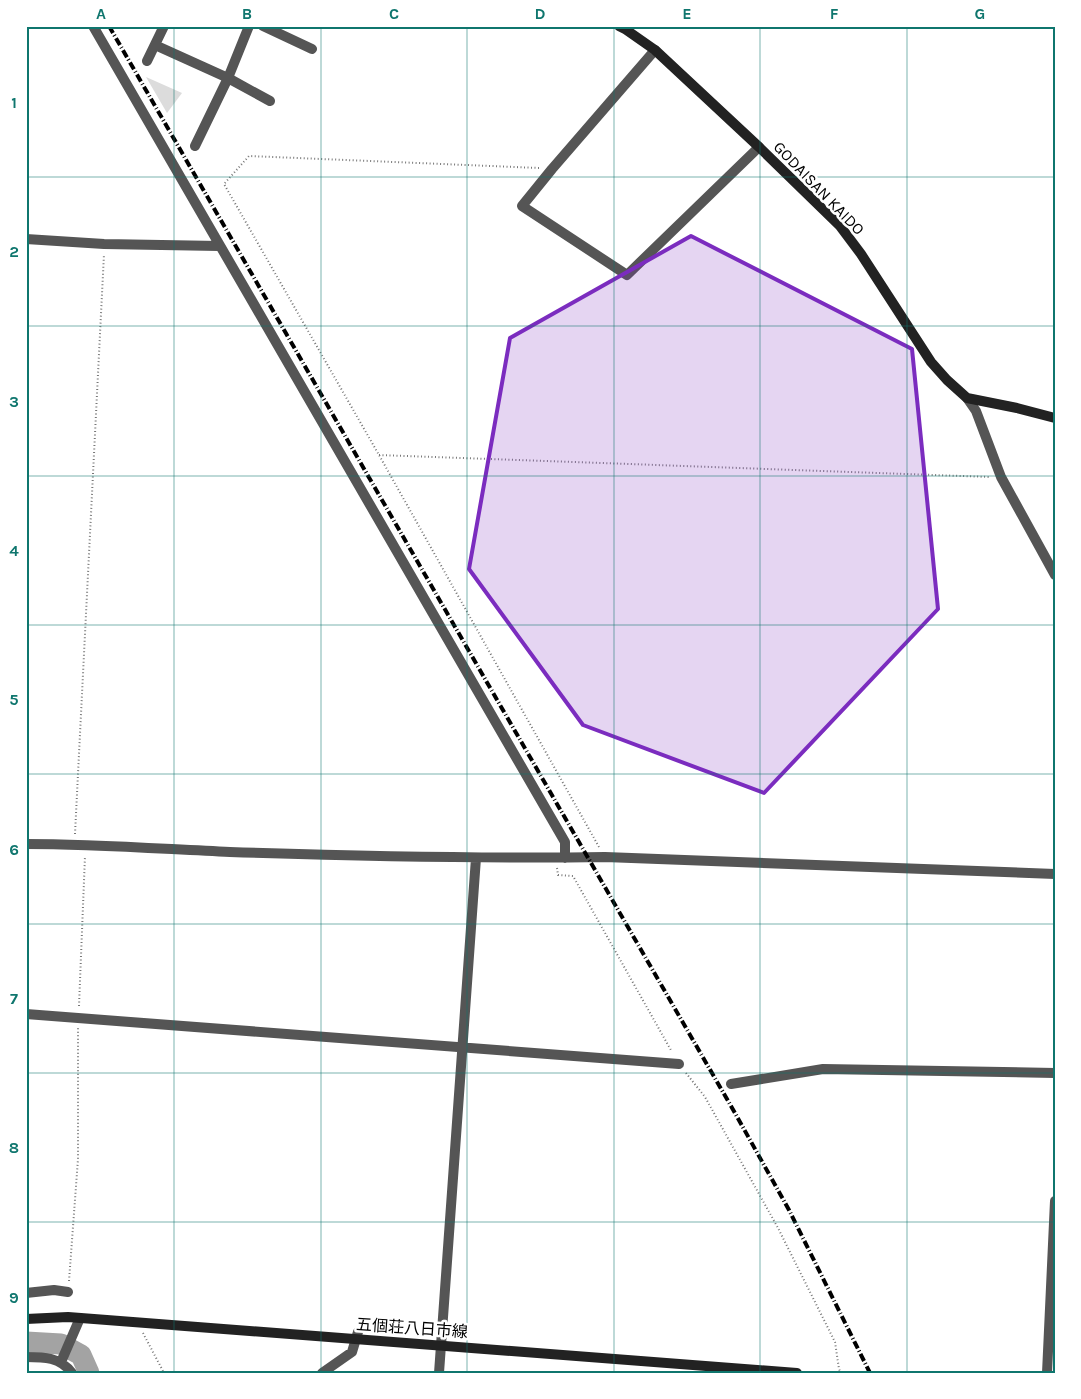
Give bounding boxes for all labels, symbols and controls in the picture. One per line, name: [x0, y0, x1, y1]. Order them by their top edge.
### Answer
text: A: [96, 4, 106, 23]
text: B: [242, 4, 252, 23]
text: C: [389, 4, 399, 23]
text: D: [535, 4, 546, 23]
text: E: [682, 4, 692, 23]
text: F: [830, 4, 839, 23]
text: G: [975, 4, 985, 23]
text: 1: [11, 93, 17, 112]
street label: GODAISAN KAIDO: [770, 137, 868, 239]
text: 2: [9, 242, 19, 261]
text: 3: [9, 392, 19, 411]
text: 4: [9, 541, 19, 560]
text: 5: [9, 690, 19, 709]
text: 6: [9, 840, 19, 859]
text: 7: [10, 989, 18, 1008]
text: 8: [9, 1138, 19, 1157]
text: 9: [9, 1288, 19, 1307]
street label: 五個荘八日市線: [355, 1315, 469, 1341]

